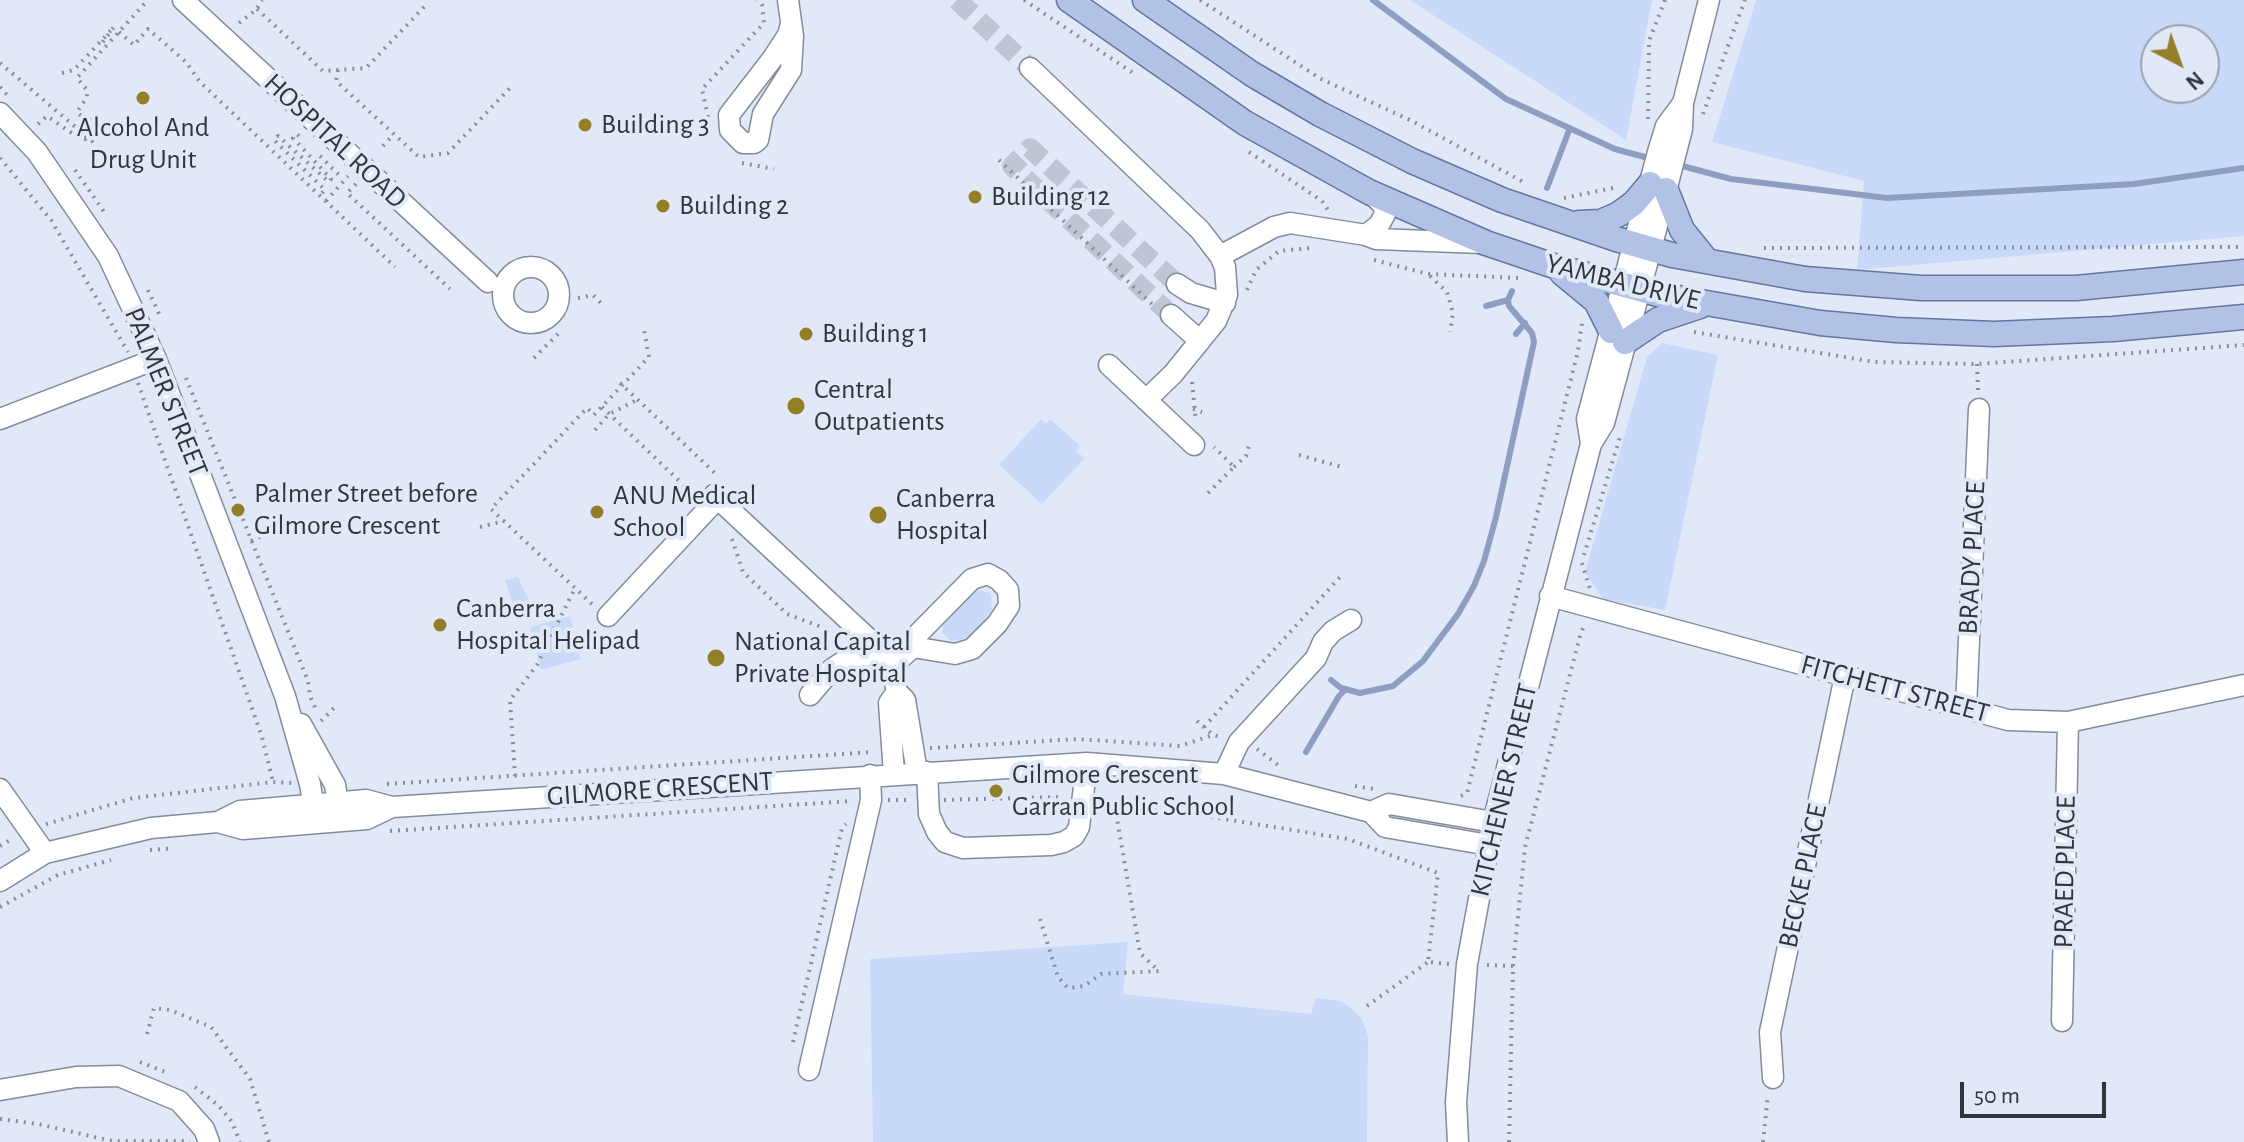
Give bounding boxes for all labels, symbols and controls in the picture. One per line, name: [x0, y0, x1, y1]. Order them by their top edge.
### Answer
north arrow: [2140, 24, 2220, 104]
street label: HOSPITAL ROAD: [257, 66, 413, 216]
text: N: [2181, 67, 2207, 94]
marker: Alcohol And Drug Unit: [134, 89, 152, 107]
place label: Building 3: [601, 108, 710, 142]
place label: Alcohol And Drug Unit: [77, 111, 209, 177]
marker: Building 3: [576, 116, 594, 134]
place label: Building 12: [991, 180, 1110, 214]
marker: Building 12: [966, 188, 984, 206]
place label: Building 2: [679, 189, 789, 223]
marker: Building 2: [654, 197, 672, 215]
street label: YAMBA DRIVE: [1543, 247, 1703, 317]
street label: PALMER STREET: [117, 303, 215, 481]
place label: Building 1: [822, 317, 929, 351]
marker: Building 1: [797, 325, 815, 343]
place label: Central Outpatients: [814, 373, 945, 439]
marker: Central Outpatients: [785, 395, 807, 417]
place label: Palmer Street before Gilmore Crescent: [254, 477, 478, 543]
place label: ANU Medical School: [613, 479, 757, 545]
street label: BRADY PLACE: [1951, 481, 1993, 635]
place label: Canberra Hospital: [896, 482, 996, 548]
marker: Palmer Street before Gilmore Crescent: [229, 501, 247, 519]
marker: ANU Medical School: [588, 503, 606, 521]
marker: Canberra Hospital: [867, 504, 889, 526]
place label: Canberra Hospital Helipad: [456, 592, 640, 658]
marker: Canberra Hospital Helipad: [431, 616, 449, 634]
place label: National Capital Private Hospital: [734, 625, 911, 691]
marker: National Capital Private Hospital: [705, 647, 727, 669]
street label: FITCHETT STREET: [1797, 648, 1993, 730]
street label: KITCHENER STREET: [1463, 680, 1545, 900]
place label: Gilmore Crescent Garran Public School: [1012, 758, 1235, 824]
street label: GILMORE CRESCENT: [546, 764, 774, 814]
marker: Gilmore Crescent Garran Public School: [987, 782, 1005, 800]
street label: PRAED PLACE: [2047, 795, 2083, 949]
street label: BECKE PLACE: [1771, 801, 1835, 951]
scale bar: [1964, 1066, 2110, 1116]
text: 50 m: [1974, 1084, 2020, 1108]

